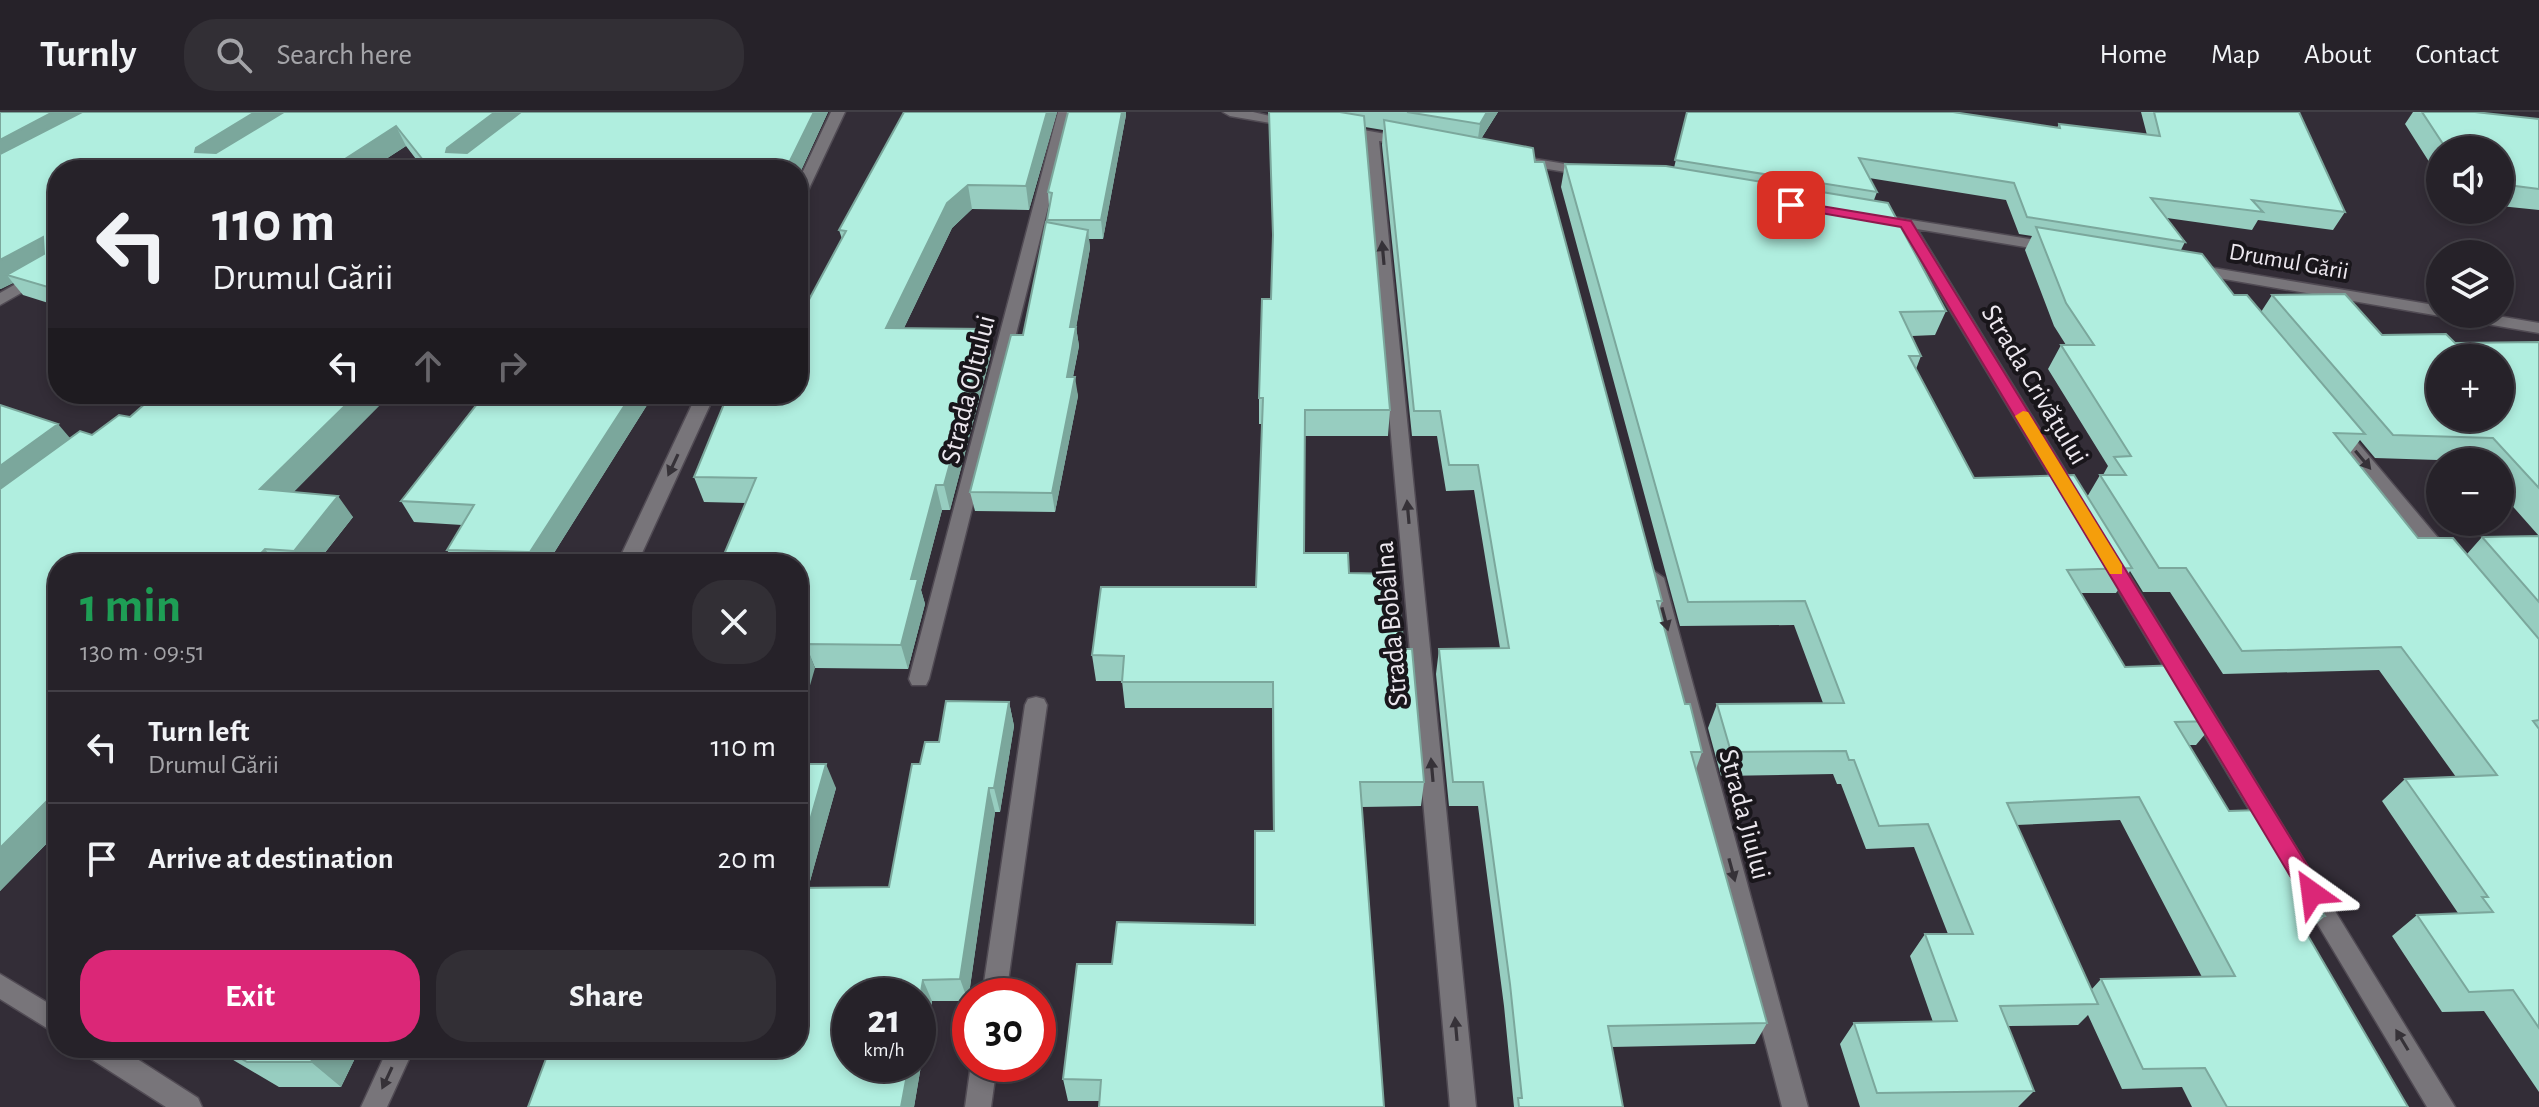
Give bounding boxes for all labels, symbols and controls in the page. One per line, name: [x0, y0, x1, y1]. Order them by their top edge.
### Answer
search box: [184, 19, 744, 91]
icon: search: [212, 33, 256, 77]
text: Turnly: [40, 36, 136, 74]
text: Search here: [276, 40, 412, 70]
text: Home: [2100, 41, 2167, 69]
text: Map: [2211, 41, 2260, 69]
text: About: [2304, 41, 2372, 69]
text: Contact: [2416, 41, 2499, 69]
map controls: [2426, 136, 2514, 536]
button: sound: [2426, 136, 2514, 224]
pin: [1757, 171, 1825, 239]
icon: arrive: [1769, 183, 1813, 227]
icon: left: [80, 192, 184, 296]
text: 110 m: [212, 195, 335, 251]
one-way arrow: [1377, 240, 1390, 265]
street label: Drumul Gării: [2227, 240, 2350, 284]
button: layers: [2426, 240, 2514, 328]
text: Drumul Gării: [212, 260, 393, 296]
street label: Strada Crivățului: [1975, 300, 2093, 470]
street label: Strada Oltului: [937, 312, 1001, 466]
icon: left: [322, 344, 366, 388]
icon: ahead: [406, 344, 450, 388]
icon: right: [490, 344, 534, 388]
button: +: [2426, 344, 2514, 432]
button: −: [2426, 448, 2514, 536]
one-way arrow: [2354, 450, 2371, 470]
one-way arrow: [666, 453, 680, 476]
one-way arrow: [1401, 499, 1414, 524]
street label: Strada Bobâlna: [1371, 540, 1413, 708]
button: close: [692, 580, 776, 664]
text: 1 min: [80, 583, 181, 631]
one-way arrow: [1660, 606, 1672, 631]
text: 130 m · 09:51: [80, 639, 205, 665]
text: Turn left: [148, 717, 249, 747]
icon: left: [80, 725, 124, 769]
text: 110 m: [711, 732, 776, 762]
street label: Strada Jiului: [1713, 746, 1775, 883]
text: Drumul Gării: [148, 752, 279, 778]
one-way arrow: [1425, 758, 1438, 783]
icon: arrive: [80, 837, 124, 881]
text: Arrive at destination: [148, 844, 394, 874]
text: 20 m: [718, 844, 776, 874]
position arrow: [2270, 851, 2354, 935]
one-way arrow: [1726, 859, 1739, 883]
button: Exit: [80, 950, 420, 1042]
button: Share: [436, 950, 776, 1042]
speed limit sign: 30: [952, 978, 1056, 1082]
text: 21: [867, 1000, 901, 1040]
one-way arrow: [1449, 1016, 1462, 1041]
one-way arrow: [2395, 1029, 2409, 1051]
text: km/h: [863, 1040, 905, 1060]
one-way arrow: [380, 1066, 394, 1089]

